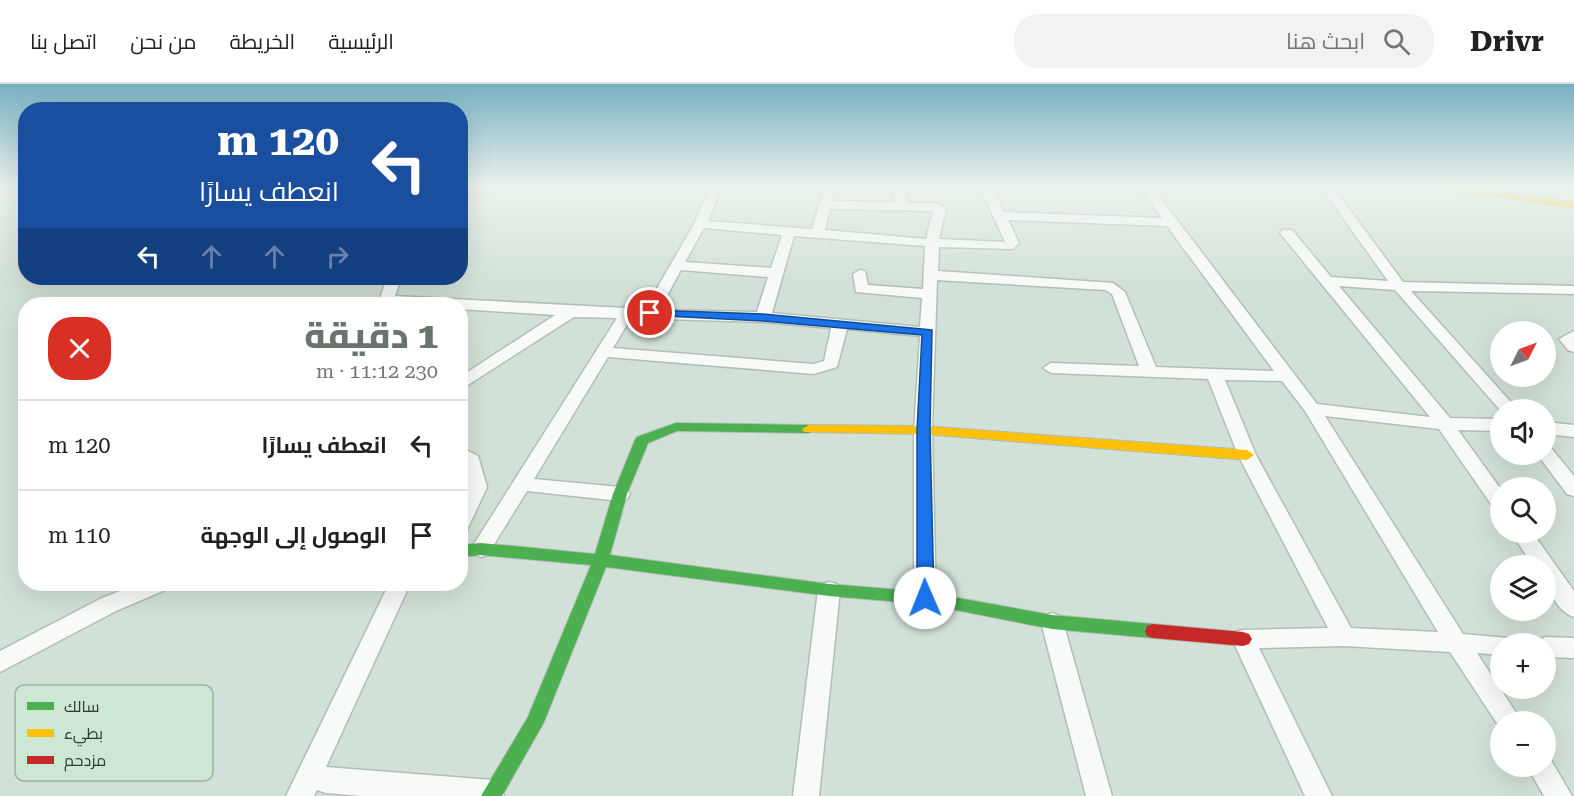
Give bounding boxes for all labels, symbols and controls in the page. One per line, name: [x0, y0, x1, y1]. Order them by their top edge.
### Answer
search box: [1014, 14, 1434, 68]
icon: search: [1380, 25, 1413, 58]
text: Drivr: [1470, 25, 1544, 58]
text: ابحث هنا: [1286, 29, 1365, 54]
text: اتصل بنا: [30, 30, 97, 54]
text: من نحن: [130, 30, 197, 54]
text: الخريطة: [230, 30, 295, 54]
text: الرئيسية: [328, 30, 394, 54]
text: 120 m: [217, 116, 339, 165]
icon: left: [360, 126, 438, 204]
text: انعطف يسارًا: [199, 176, 339, 208]
icon: left: [132, 240, 165, 273]
icon: ahead: [195, 240, 228, 273]
icon: ahead: [258, 240, 291, 273]
icon: right: [321, 240, 354, 273]
pin: [624, 287, 675, 338]
icon: arrive: [633, 296, 666, 329]
text: 1 دقيقة: [304, 315, 438, 357]
button: close: [48, 317, 111, 380]
north arrow: [1490, 321, 1556, 387]
map controls: [1490, 321, 1556, 777]
text: 230 m · 11:12: [316, 359, 438, 383]
button: sound: [1490, 399, 1556, 465]
icon: left: [405, 429, 438, 462]
text: 120 m: [48, 433, 111, 458]
text: انعطف يسارًا: [261, 433, 387, 458]
button: search: [1490, 477, 1556, 543]
icon: arrive: [405, 519, 438, 552]
text: 110 m: [48, 523, 111, 548]
text: الوصول إلى الوجهة: [201, 523, 387, 548]
button: layers: [1490, 555, 1556, 621]
position arrow: [893, 566, 957, 630]
button: +: [1490, 633, 1556, 699]
legend: [15, 685, 213, 781]
text: سالك: [64, 697, 99, 716]
button: −: [1490, 711, 1556, 777]
text: بطيء: [64, 724, 103, 747]
text: مزدحم: [64, 751, 106, 772]

